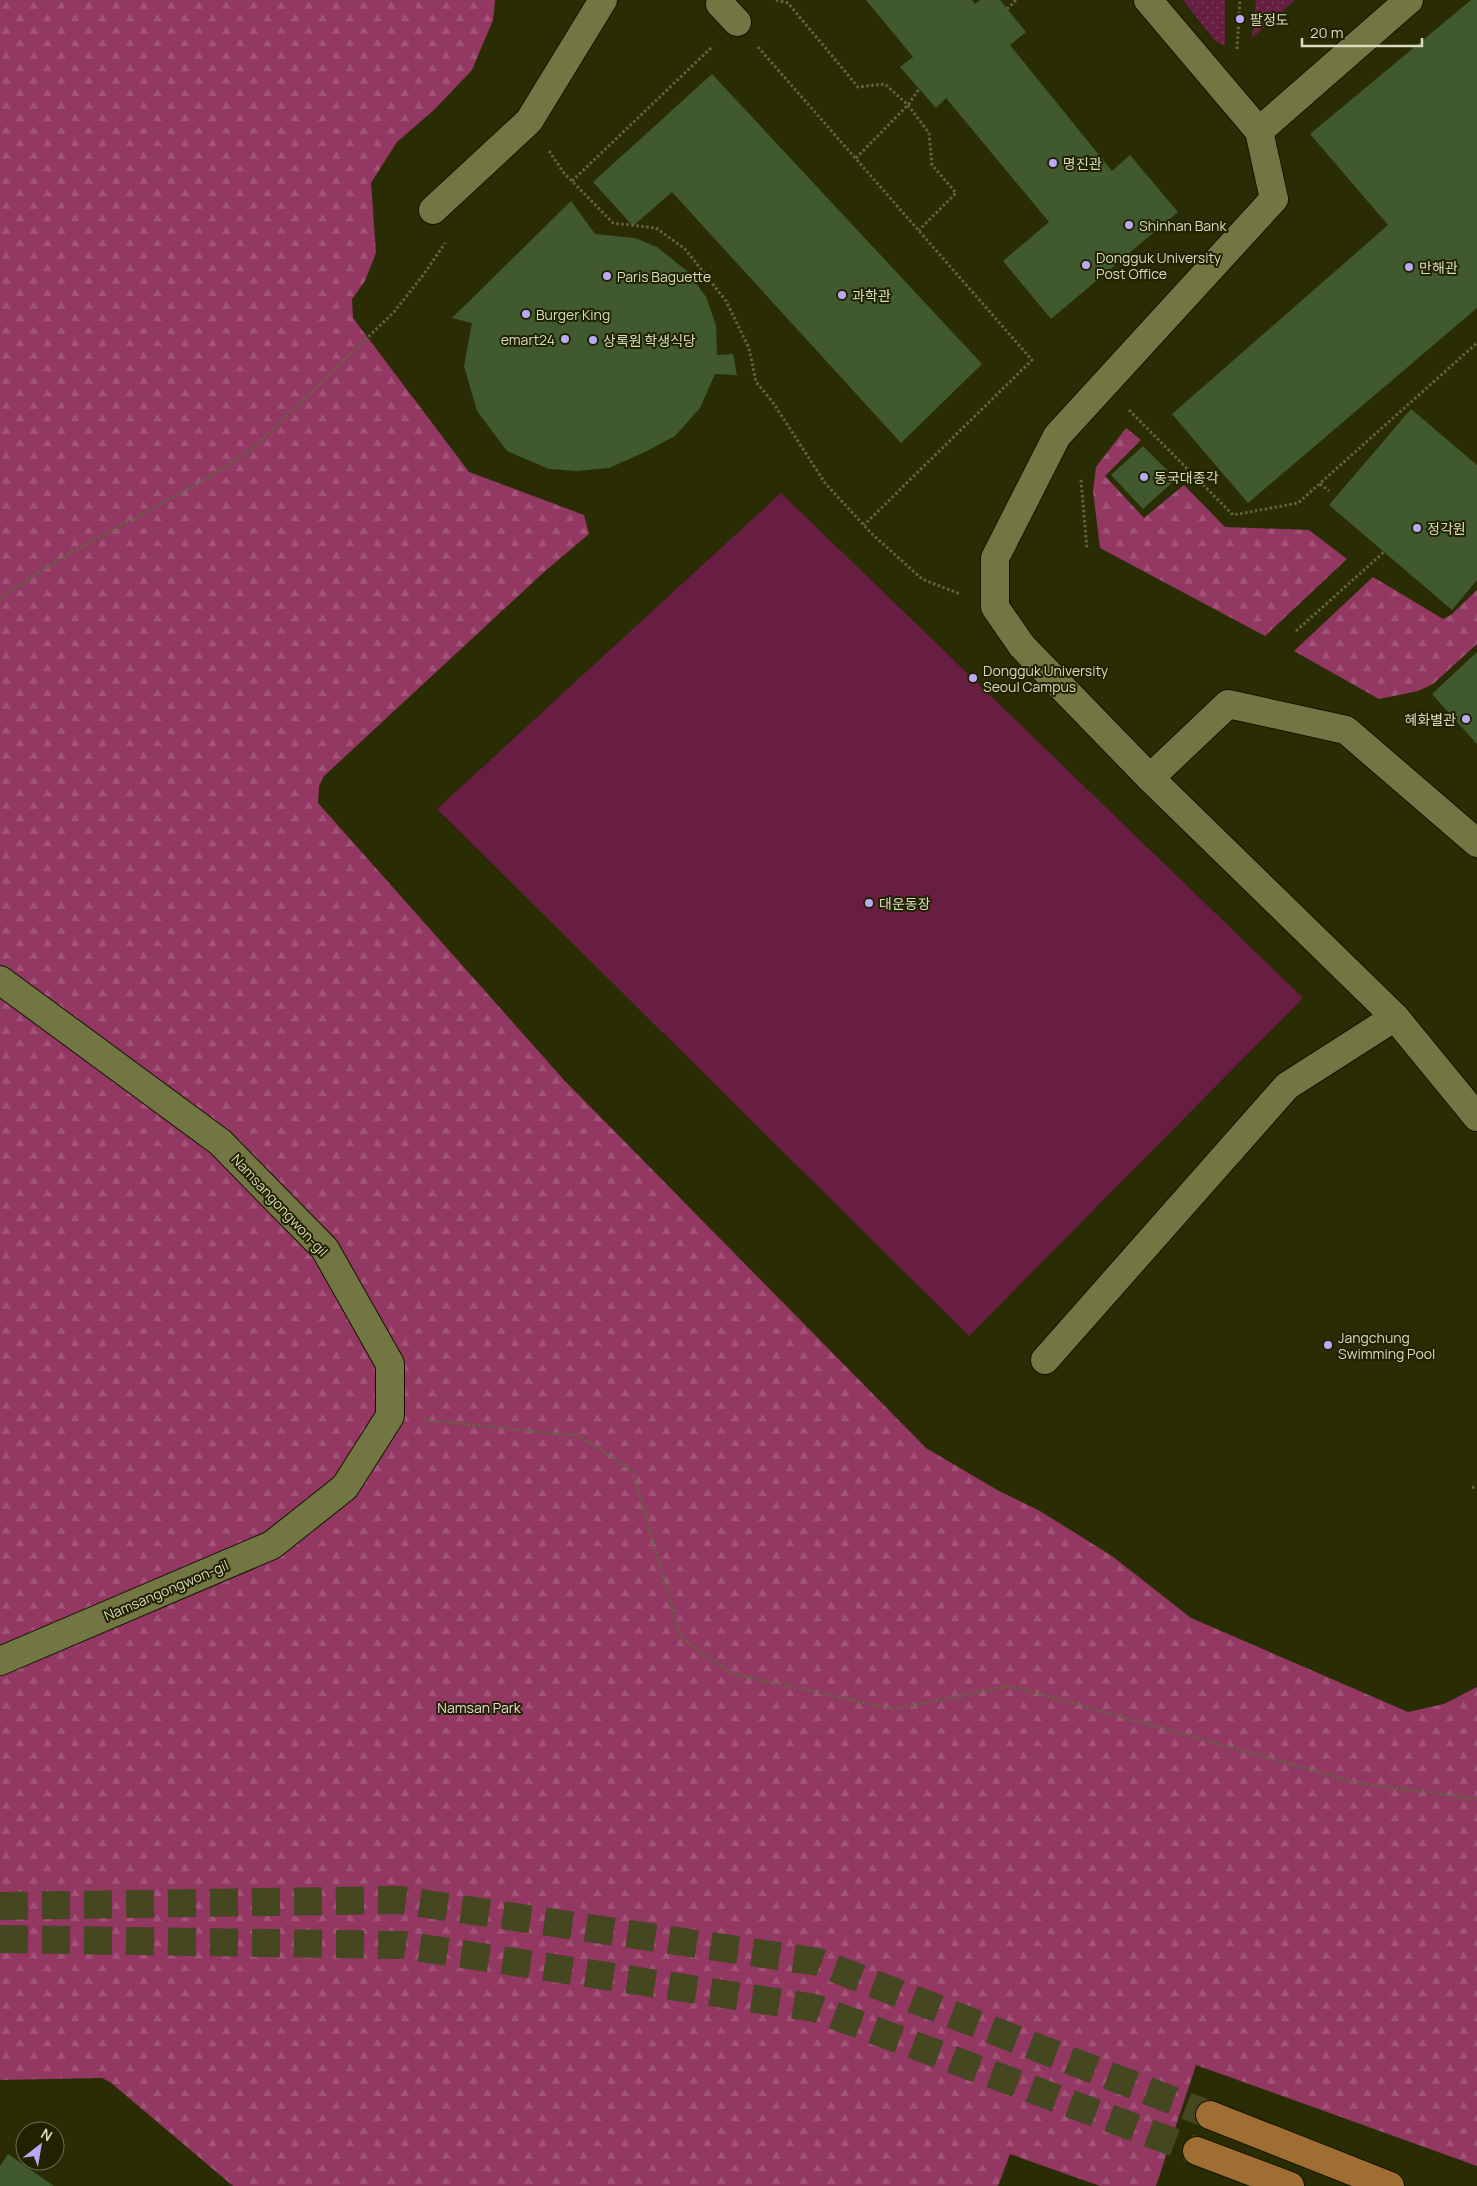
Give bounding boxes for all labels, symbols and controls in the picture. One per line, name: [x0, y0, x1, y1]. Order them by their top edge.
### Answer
place label: 팔정도: [1250, 10, 1289, 29]
marker: 팔정도: [1234, 13, 1246, 25]
scale bar: [1302, 15, 1422, 47]
text: 20 m: [1310, 22, 1343, 43]
place label: 명진관: [1063, 154, 1102, 173]
marker: 명진관: [1047, 157, 1059, 169]
place label: Shinhan Bank: [1139, 216, 1227, 235]
marker: Shinhan Bank: [1123, 219, 1135, 231]
place label: Dongguk University Post Office: [1096, 248, 1222, 283]
place label: 만해관: [1419, 258, 1458, 277]
marker: Dongguk University Post Office: [1080, 259, 1092, 271]
marker: 만해관: [1403, 261, 1415, 273]
place label: Paris Baguette: [617, 267, 711, 286]
marker: Paris Baguette: [601, 270, 613, 282]
place label: 과학관: [852, 286, 891, 305]
marker: 과학관: [836, 289, 848, 301]
place label: Burger King: [536, 305, 610, 324]
marker: Burger King: [520, 308, 532, 320]
place label: emart24: [501, 330, 555, 349]
place label: 상록원 학생식당: [603, 331, 696, 350]
marker: emart24: [559, 333, 571, 345]
marker: 상록원 학생식당: [587, 334, 599, 346]
place label: 동국대종각: [1154, 468, 1219, 487]
marker: 동국대종각: [1138, 471, 1150, 483]
place label: 정각원: [1427, 519, 1466, 538]
marker: 정각원: [1411, 522, 1423, 534]
place label: Dongguk University Seoul Campus: [983, 661, 1109, 696]
marker: Dongguk University Seoul Campus: [967, 672, 979, 684]
place label: 혜화별관: [1404, 710, 1456, 729]
marker: 혜화별관: [1460, 713, 1472, 725]
place label: 대운동장: [879, 894, 931, 913]
marker: 대운동장: [863, 897, 875, 909]
street label: Namsangongwon-gil: [227, 1150, 333, 1260]
place label: Jangchung Swimming Pool: [1338, 1328, 1435, 1363]
marker: Jangchung Swimming Pool: [1322, 1339, 1334, 1351]
street label: Namsangongwon-gil: [101, 1555, 231, 1625]
park label: Namsan Park: [437, 1698, 522, 1717]
north arrow: [15, 2121, 65, 2171]
text: N: [38, 2124, 56, 2145]

